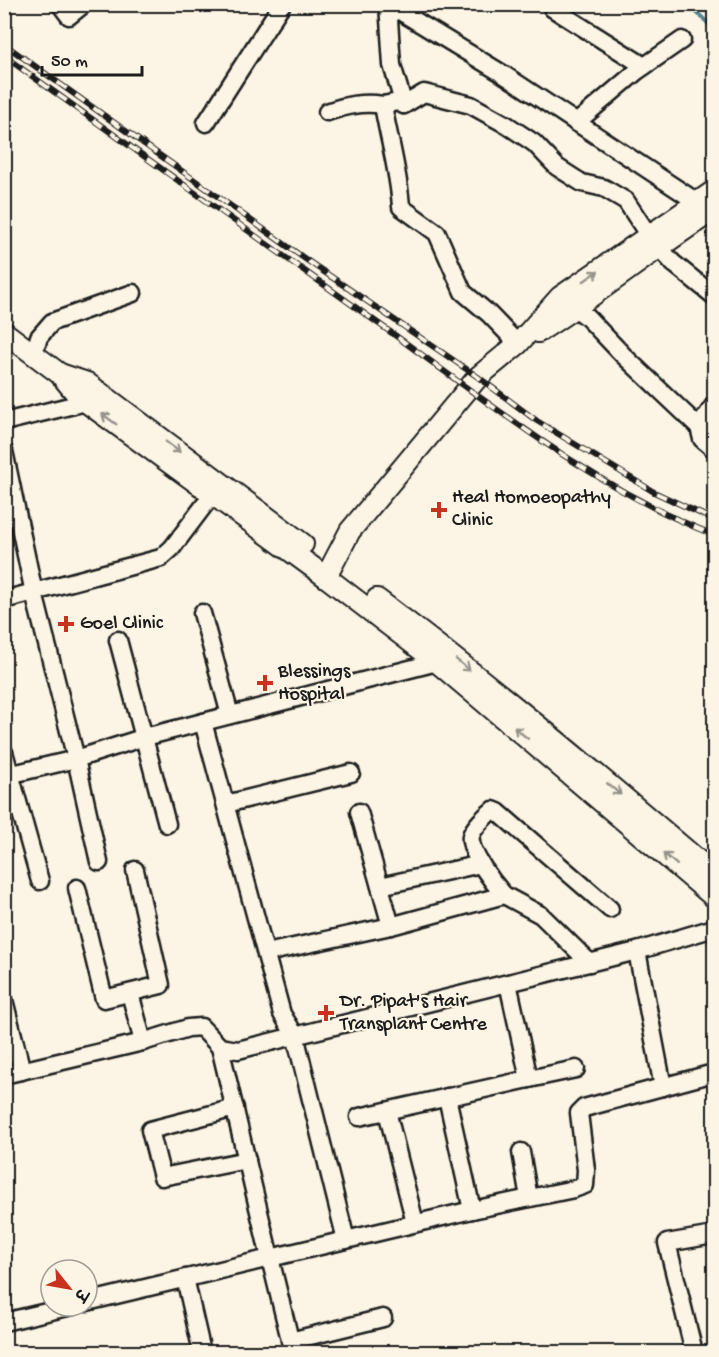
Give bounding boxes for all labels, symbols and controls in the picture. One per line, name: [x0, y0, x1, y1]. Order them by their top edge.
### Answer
scale bar: [42, 39, 142, 77]
text: 50 m: [51, 52, 88, 73]
one-way arrow: [582, 270, 599, 282]
one-way arrow: [102, 413, 118, 425]
one-way arrow: [164, 441, 180, 453]
place label: Heal Homoeopathy Clinic: [452, 487, 611, 533]
marker: Heal Homoeopathy Clinic: [430, 501, 448, 519]
place label: Goel Clinic: [80, 613, 164, 636]
marker: Goel Clinic: [57, 615, 75, 633]
one-way arrow: [455, 658, 470, 672]
place label: Blessings Hospital: [277, 661, 351, 707]
marker: Blessings Hospital: [256, 674, 274, 692]
one-way arrow: [514, 726, 529, 740]
one-way arrow: [606, 782, 622, 795]
one-way arrow: [663, 852, 678, 866]
place label: Dr. Pipat's Hair Transplant Centre: [338, 991, 487, 1037]
marker: Dr. Pipat's Hair Transplant Centre: [317, 1004, 335, 1022]
north arrow: [39, 1258, 99, 1318]
text: उ: [67, 1283, 91, 1305]

